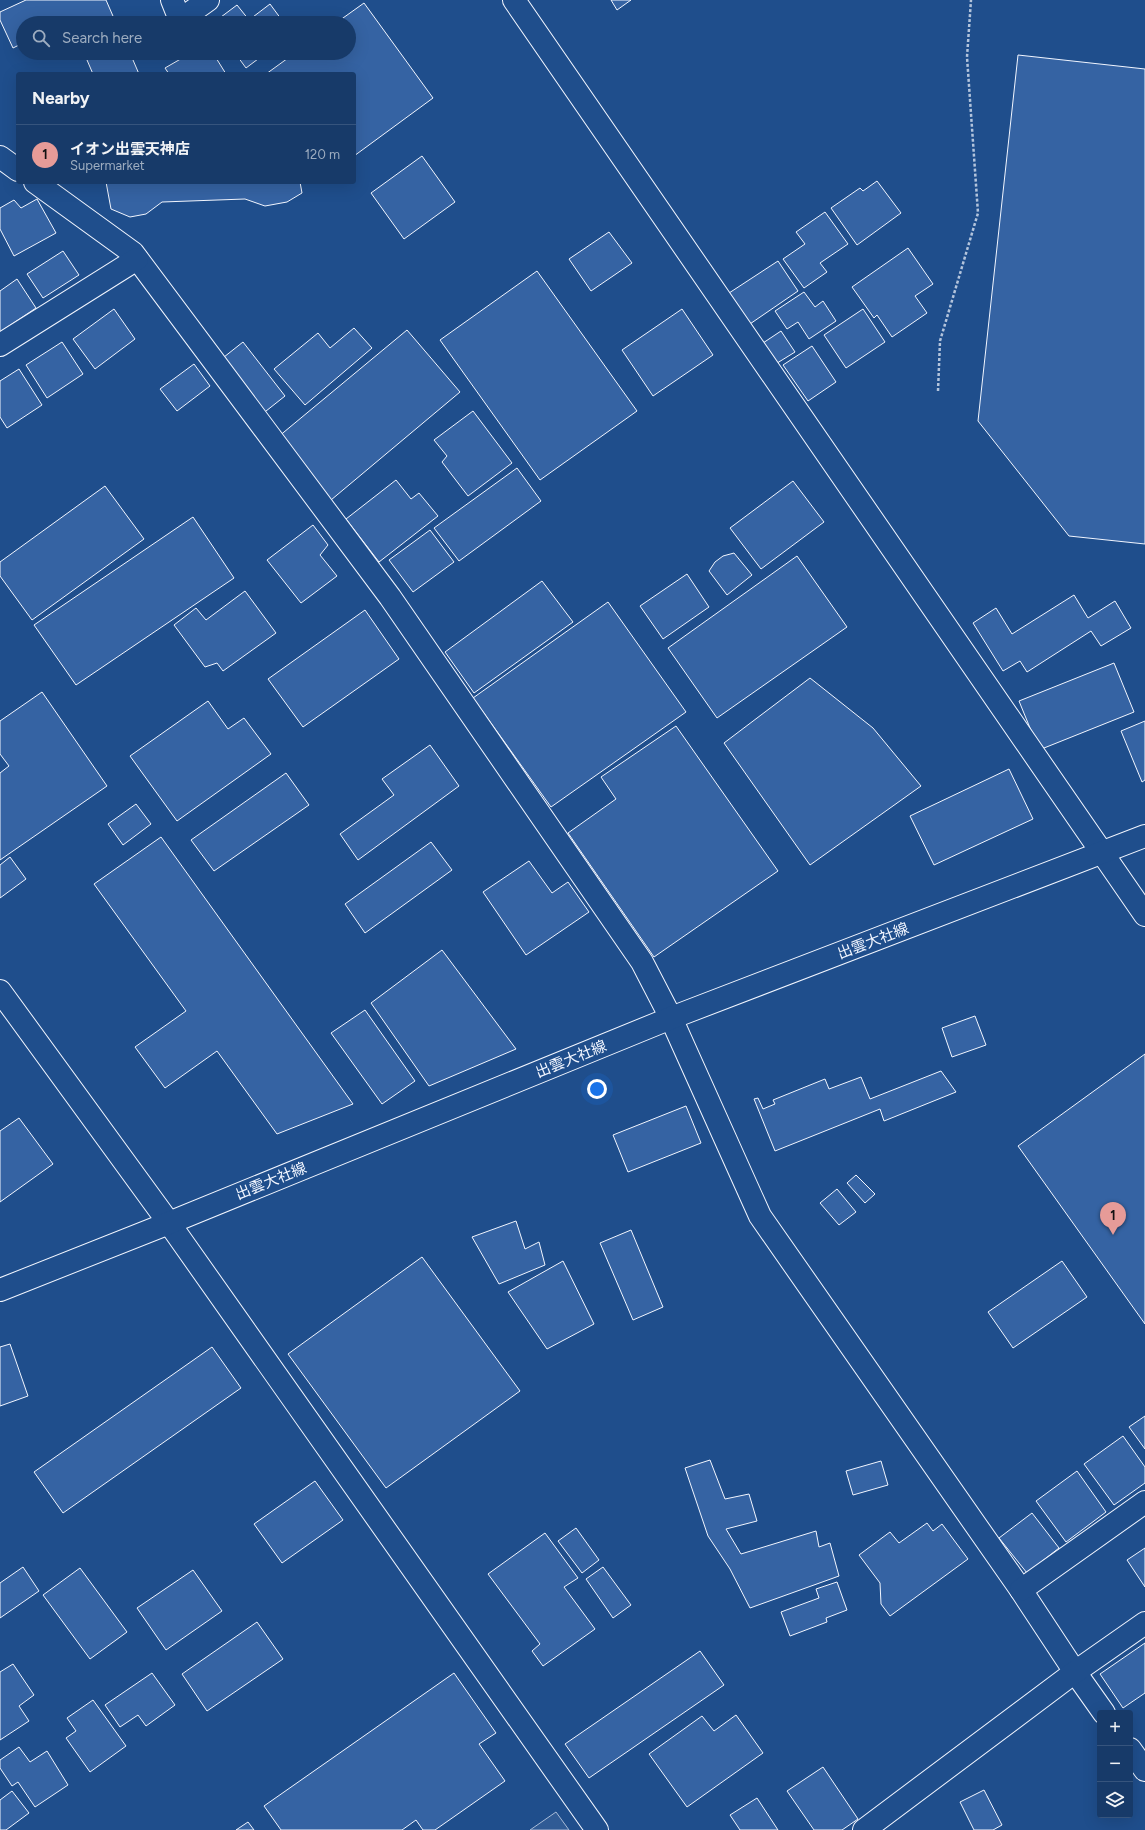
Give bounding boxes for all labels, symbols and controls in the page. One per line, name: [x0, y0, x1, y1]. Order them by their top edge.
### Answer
search box: [16, 16, 356, 60]
icon: search: [30, 27, 52, 49]
text: Search here: [62, 29, 142, 47]
text: Nearby: [32, 88, 90, 108]
text: イオン出雲天神店: [70, 140, 190, 158]
text: 1: [42, 147, 48, 162]
text: 120 m: [305, 147, 340, 162]
text: Supermarket: [70, 158, 145, 173]
street label: 出雲大社線: [835, 919, 911, 963]
street label: 出雲大社線: [533, 1037, 609, 1081]
your location: [587, 1079, 607, 1099]
street label: 出雲大社線: [233, 1159, 309, 1203]
pin: 1: [1100, 1202, 1126, 1235]
map controls: [1097, 1710, 1133, 1818]
button: +: [1097, 1710, 1133, 1746]
button: −: [1097, 1746, 1133, 1782]
button: layers: [1097, 1782, 1133, 1818]

